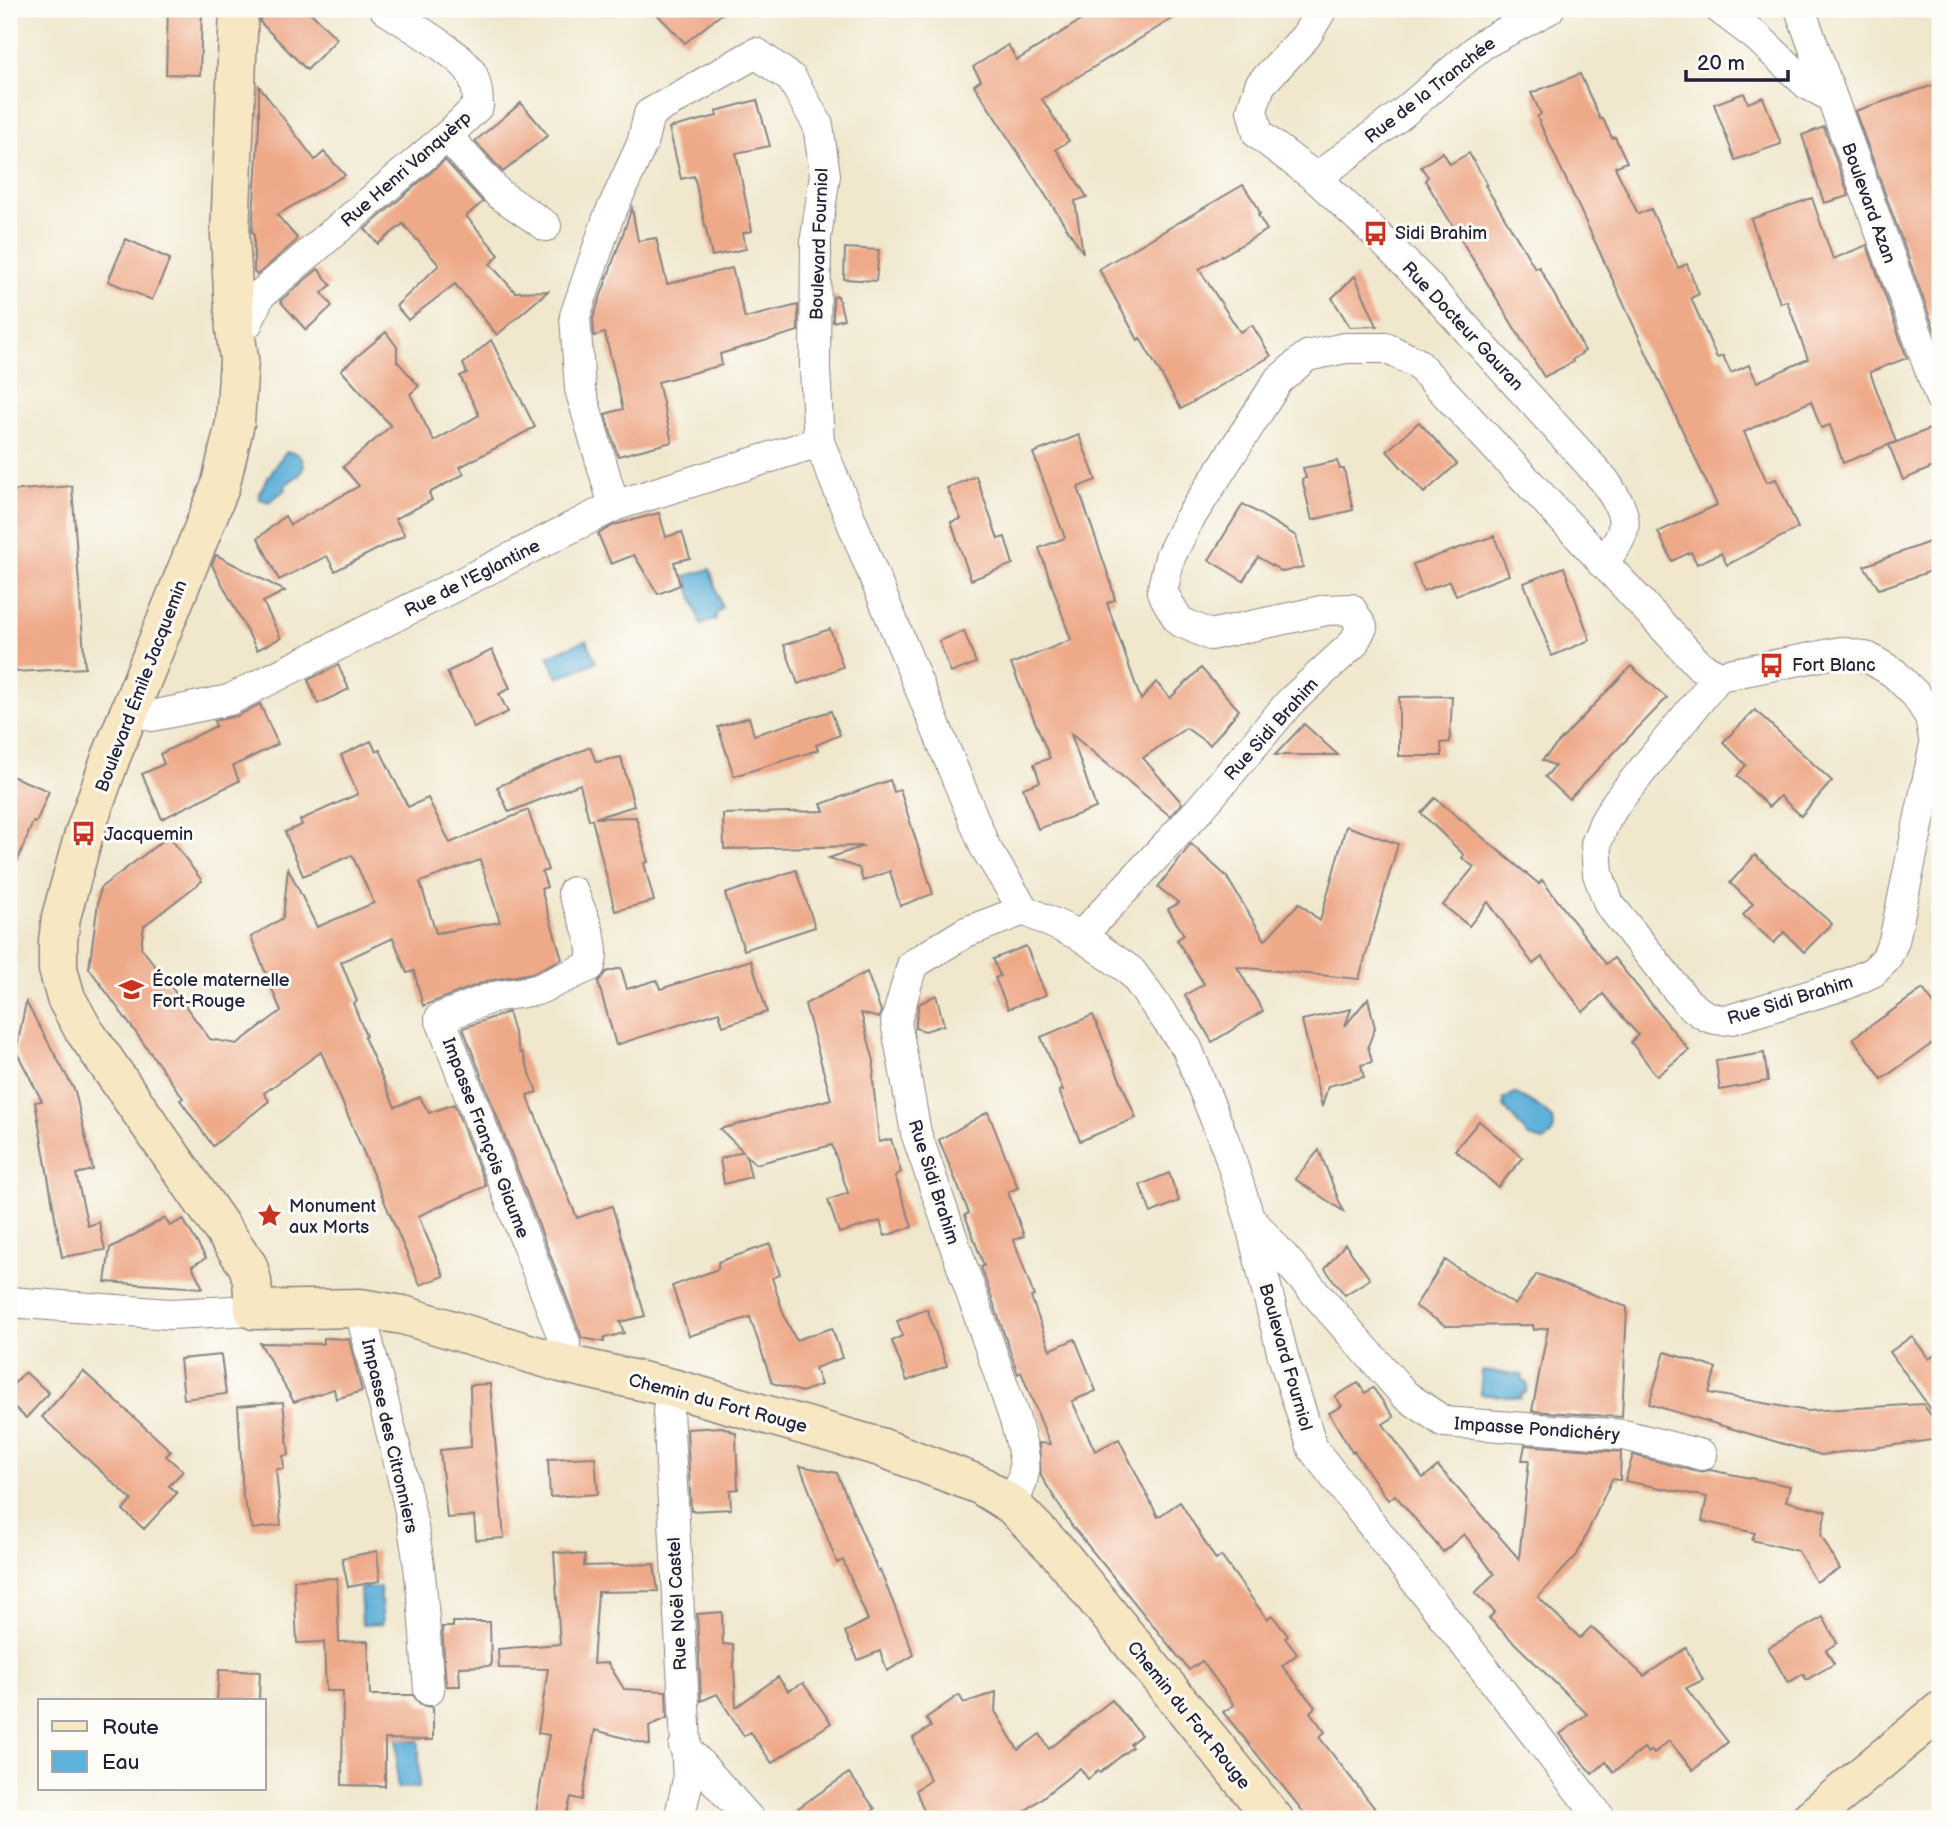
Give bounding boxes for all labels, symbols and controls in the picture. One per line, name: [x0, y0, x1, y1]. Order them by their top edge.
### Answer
street label: Rue de la Tranchée: [1361, 33, 1500, 148]
scale bar: [1686, 38, 1788, 82]
text: 20 m: [1697, 51, 1745, 76]
street label: Rue Henri Vanquèrp: [337, 107, 476, 232]
street label: Boulevard Azan: [1837, 140, 1900, 266]
street label: Boulevard Fourniol: [806, 168, 833, 320]
bus stop icon: Sidi Brahim: [1361, 219, 1389, 247]
place label: Sidi Brahim: [1395, 223, 1487, 244]
street label: Rue Docteur Gauran: [1398, 258, 1528, 395]
street label: Rue de l'Eglantine: [401, 535, 544, 622]
street label: Boulevard Émile Jacquemin: [89, 577, 192, 795]
bus stop icon: Fort Blanc: [1758, 651, 1786, 679]
place label: Fort Blanc: [1792, 655, 1876, 676]
street label: Rue Sidi Brahim: [1220, 674, 1323, 785]
bus stop icon: Jacquemin: [70, 820, 98, 848]
place label: Jacquemin: [104, 824, 193, 845]
place label: École maternelle Fort-Rouge: [152, 968, 290, 1012]
street label: Rue Sidi Brahim: [1725, 971, 1855, 1030]
school or university icon: École maternelle Fort-Rouge: [118, 976, 146, 1004]
street label: Impasse François Giaume: [438, 1035, 534, 1242]
street label: Rue Sidi Brahim: [903, 1117, 964, 1247]
place label: Monument aux Morts: [289, 1196, 377, 1238]
place icon: Monument aux Morts: [255, 1202, 283, 1230]
street label: Boulevard Fourniol: [1254, 1281, 1317, 1433]
street label: Impasse des Citronniers: [357, 1337, 422, 1535]
street label: Chemin du Fort Rouge: [626, 1370, 810, 1438]
street label: Impasse Pondichéry: [1454, 1413, 1621, 1446]
street label: Rue Noël Castel: [664, 1537, 691, 1671]
street label: Chemin du Fort Rouge: [1122, 1637, 1255, 1794]
legend: [38, 1699, 266, 1790]
text: Route: [102, 1715, 159, 1740]
text: Eau: [102, 1750, 139, 1775]

